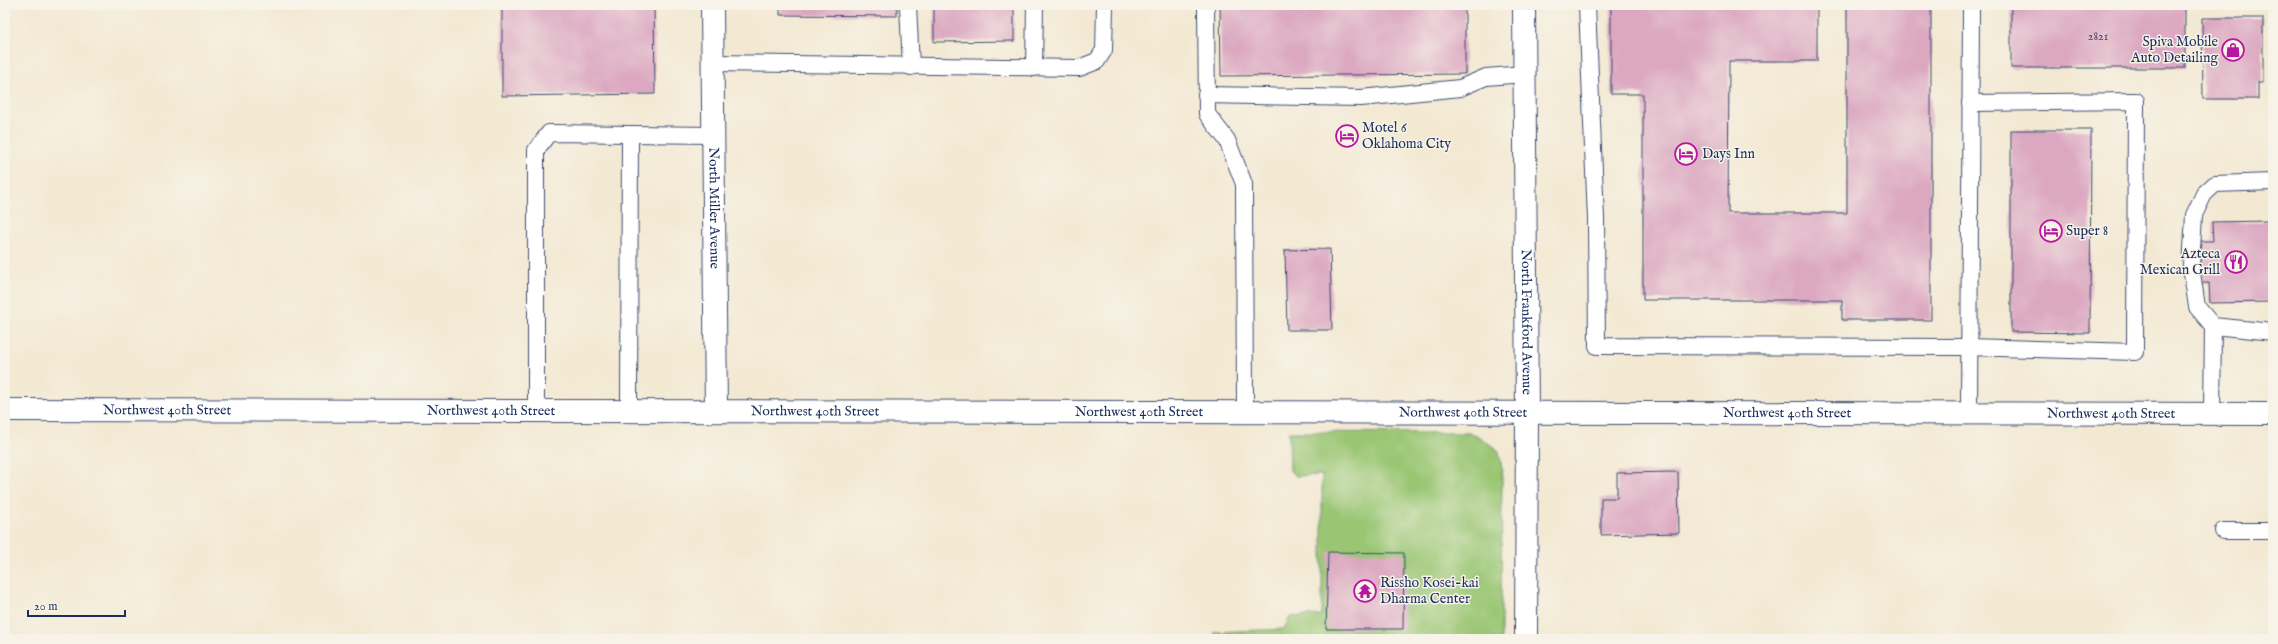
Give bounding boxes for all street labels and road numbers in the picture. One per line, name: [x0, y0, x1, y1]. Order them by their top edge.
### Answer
street label: North Miller Avenue: [704, 147, 724, 269]
street label: North Frankford Avenue: [1517, 249, 1536, 395]
street label: Northwest 40th Street: [103, 401, 232, 419]
street label: Northwest 40th Street: [427, 402, 556, 420]
street label: Northwest 40th Street: [751, 402, 880, 421]
street label: Northwest 40th Street: [1075, 403, 1204, 421]
street label: Northwest 40th Street: [1399, 403, 1528, 422]
street label: Northwest 40th Street: [1723, 404, 1852, 422]
street label: Northwest 40th Street: [2047, 405, 2176, 423]

